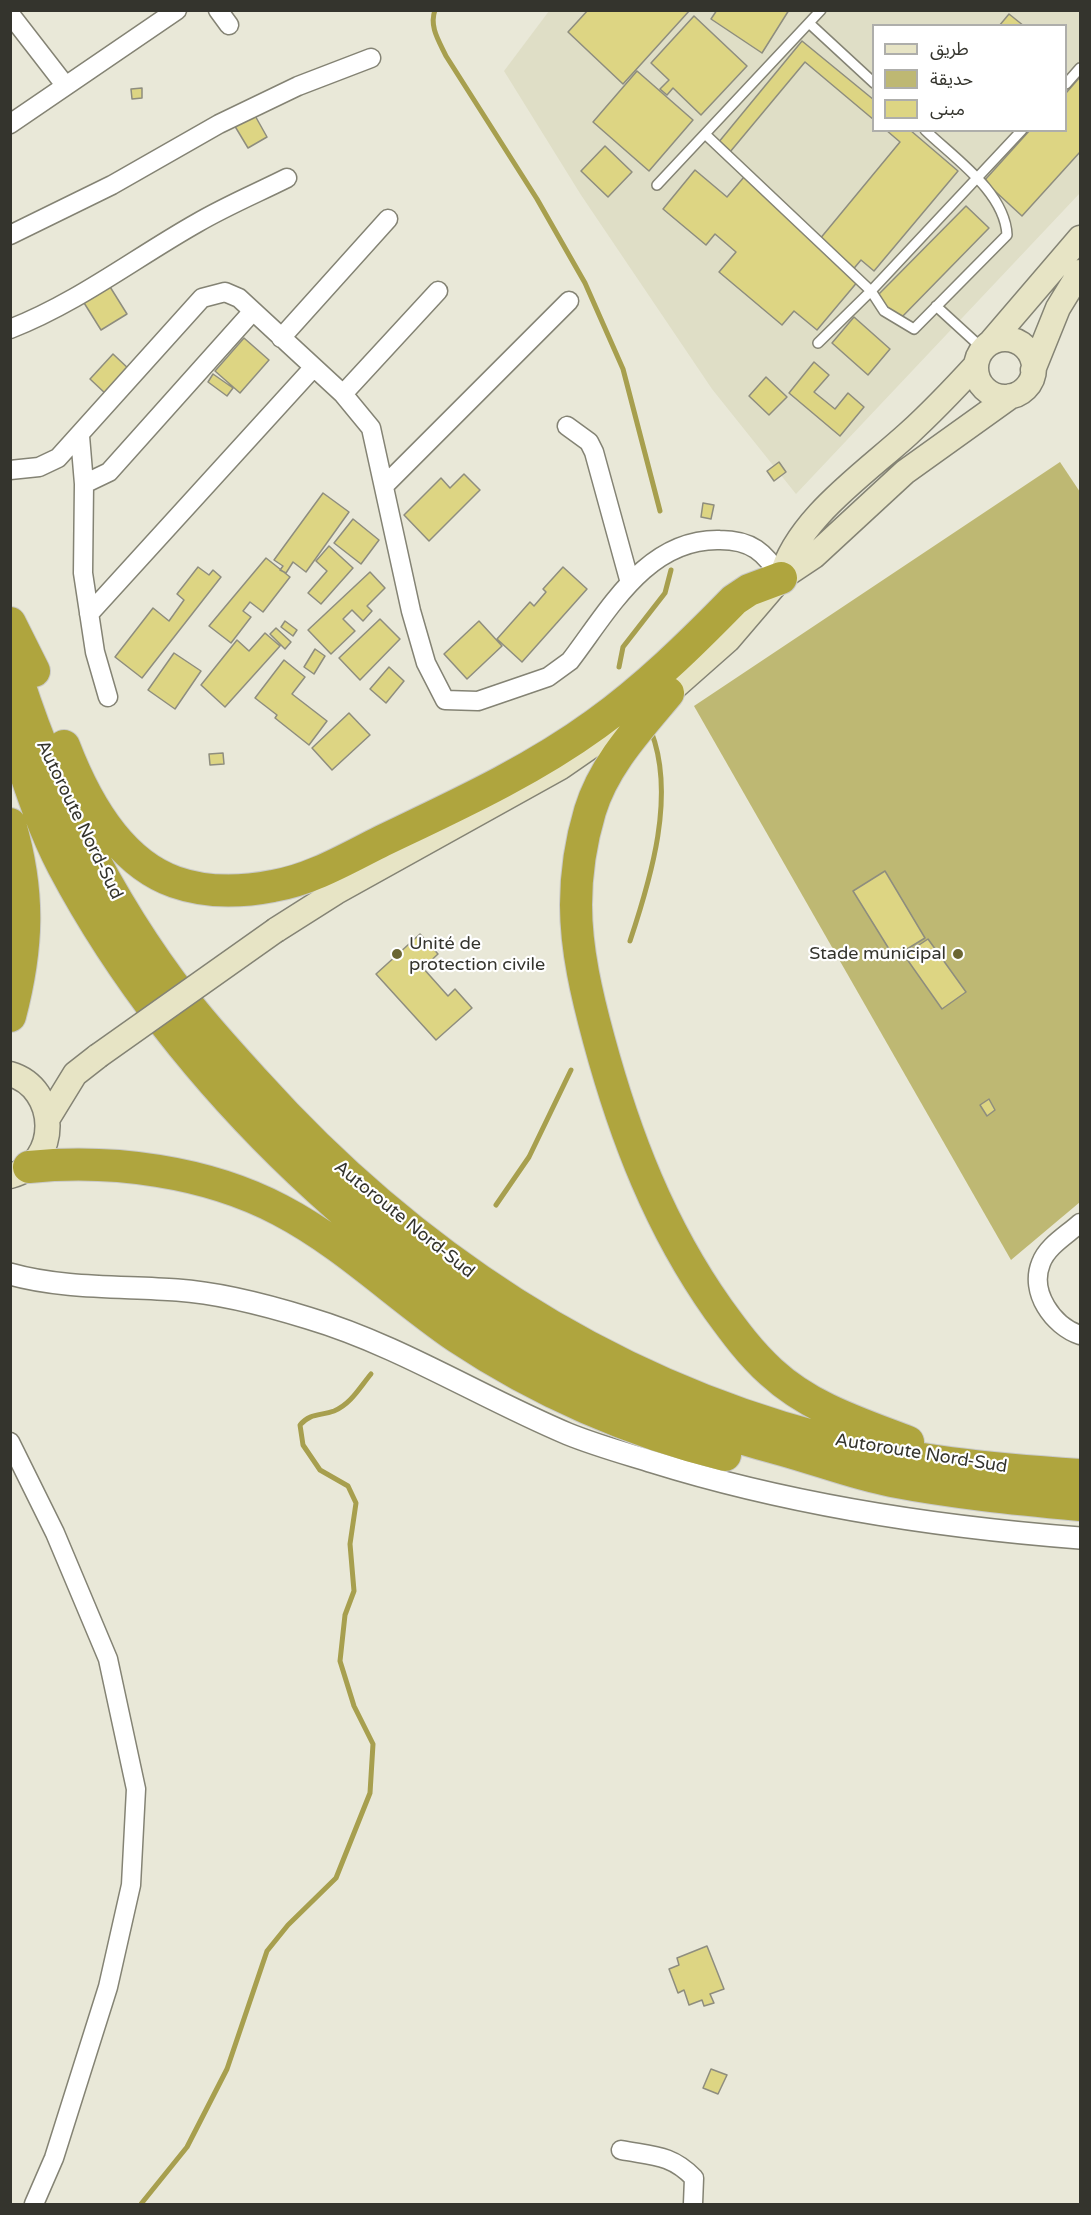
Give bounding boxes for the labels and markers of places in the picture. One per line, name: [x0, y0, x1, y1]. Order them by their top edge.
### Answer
place label: Unité de protection civile: [409, 933, 545, 976]
place label: Stade municipal: [809, 943, 946, 965]
marker: Unité de protection civile: [390, 947, 404, 961]
marker: Stade municipal: [951, 947, 965, 961]

